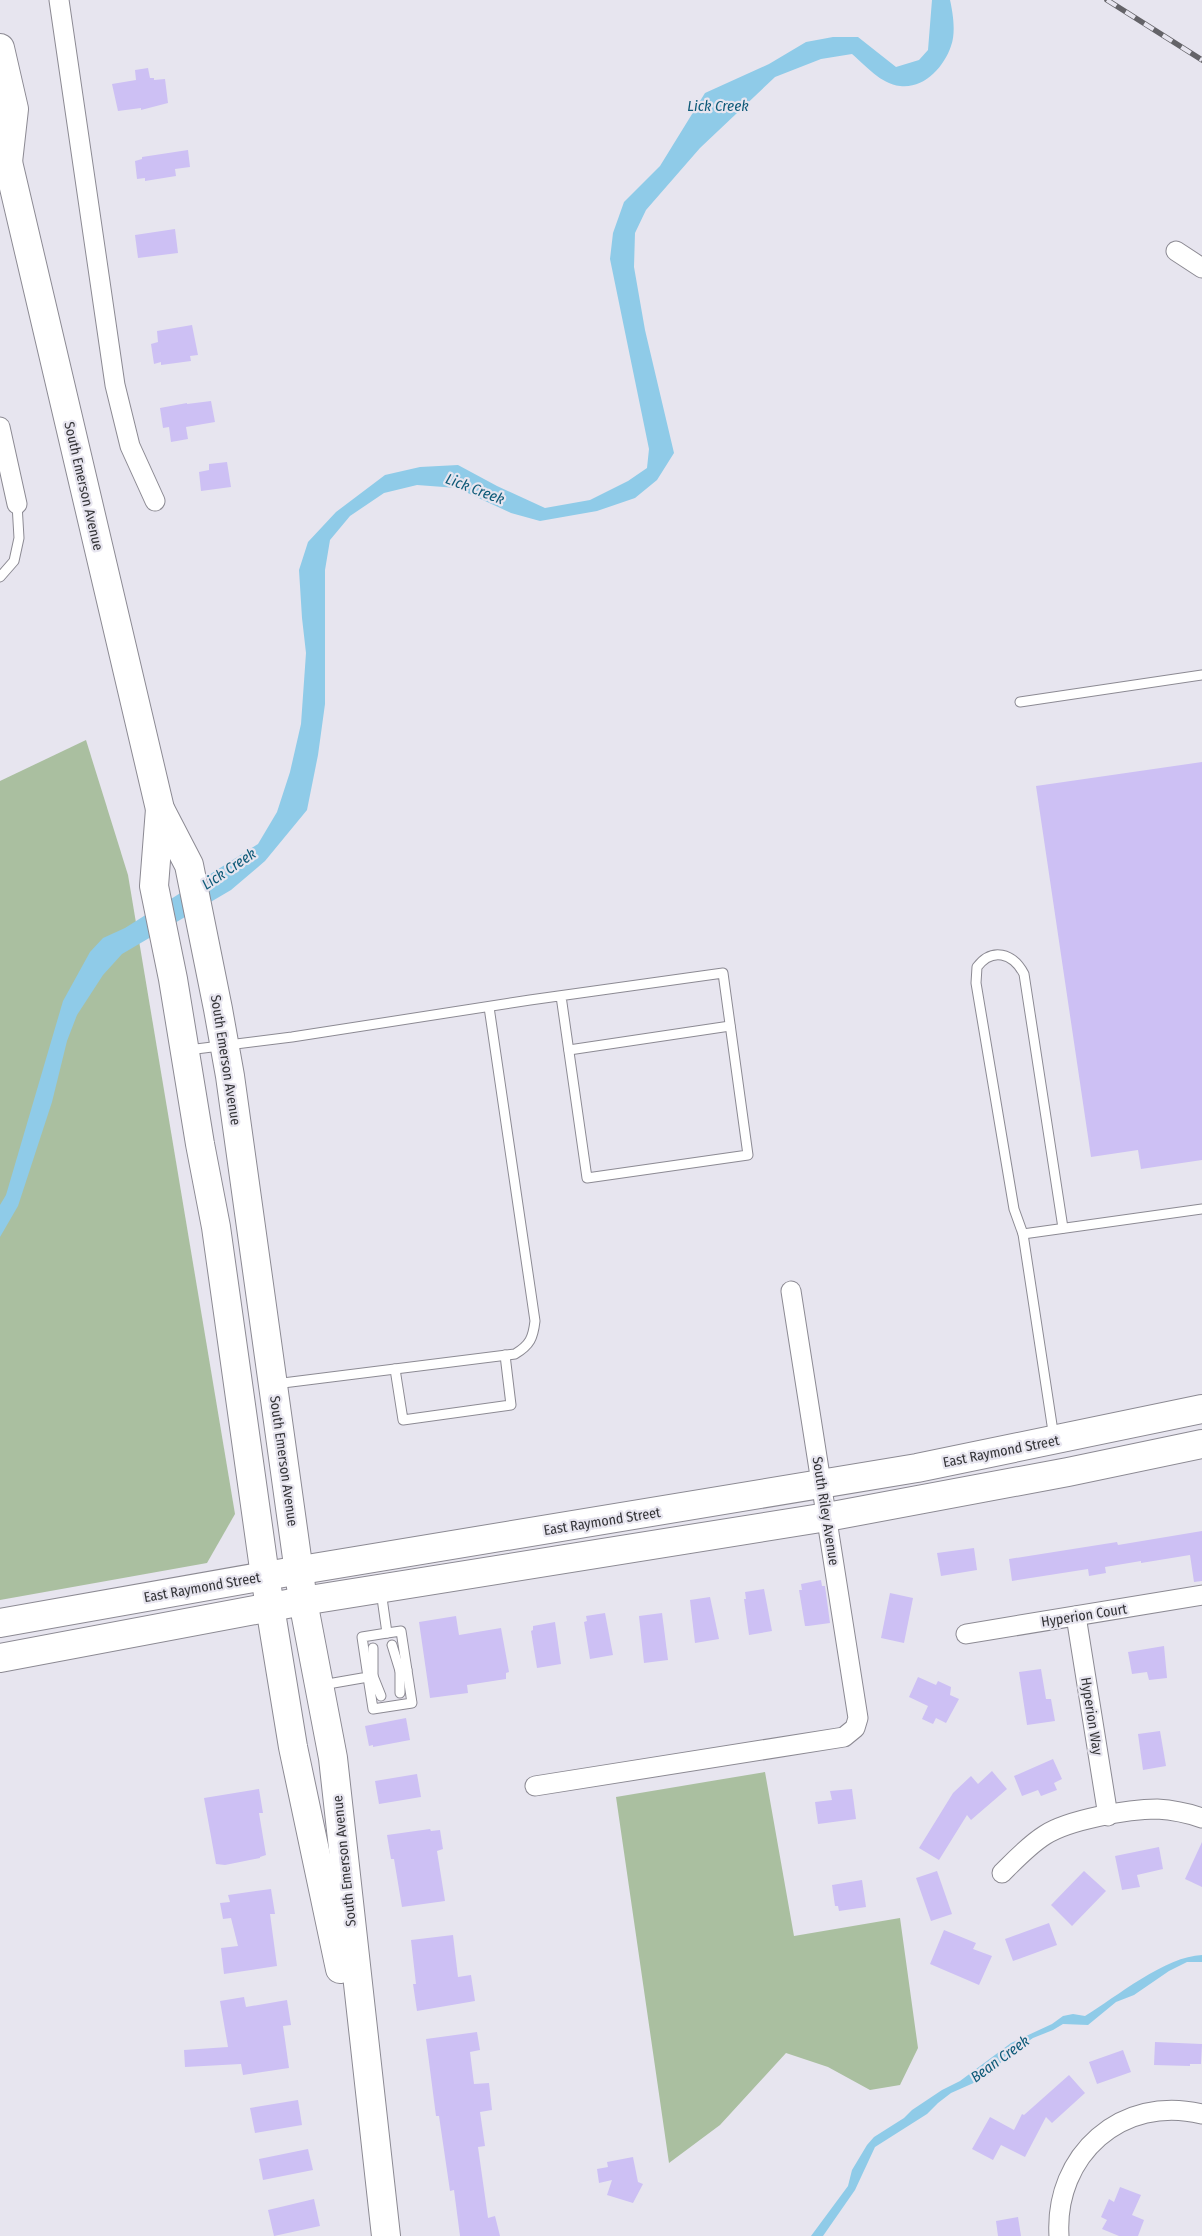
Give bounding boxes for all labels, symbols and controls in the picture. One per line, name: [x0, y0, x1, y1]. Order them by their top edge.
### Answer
water label: Lick Creek: [687, 97, 749, 115]
street label: South Emerson Avenue: [60, 420, 107, 552]
water label: Lick Creek: [443, 470, 507, 509]
water label: Lick Creek: [199, 844, 260, 894]
street label: South Emerson Avenue: [207, 994, 244, 1127]
street label: South Emerson Avenue: [266, 1395, 301, 1528]
street label: East Raymond Street: [941, 1432, 1061, 1471]
street label: South Riley Avenue: [808, 1455, 843, 1567]
street label: East Raymond Street: [542, 1504, 662, 1539]
street label: East Raymond Street: [142, 1569, 262, 1606]
street label: Hyperion Court: [1040, 1600, 1129, 1631]
street label: Hyperion Way: [1077, 1676, 1106, 1757]
street label: South Emerson Avenue: [329, 1794, 360, 1927]
water label: Bean Creek: [967, 2031, 1033, 2086]

